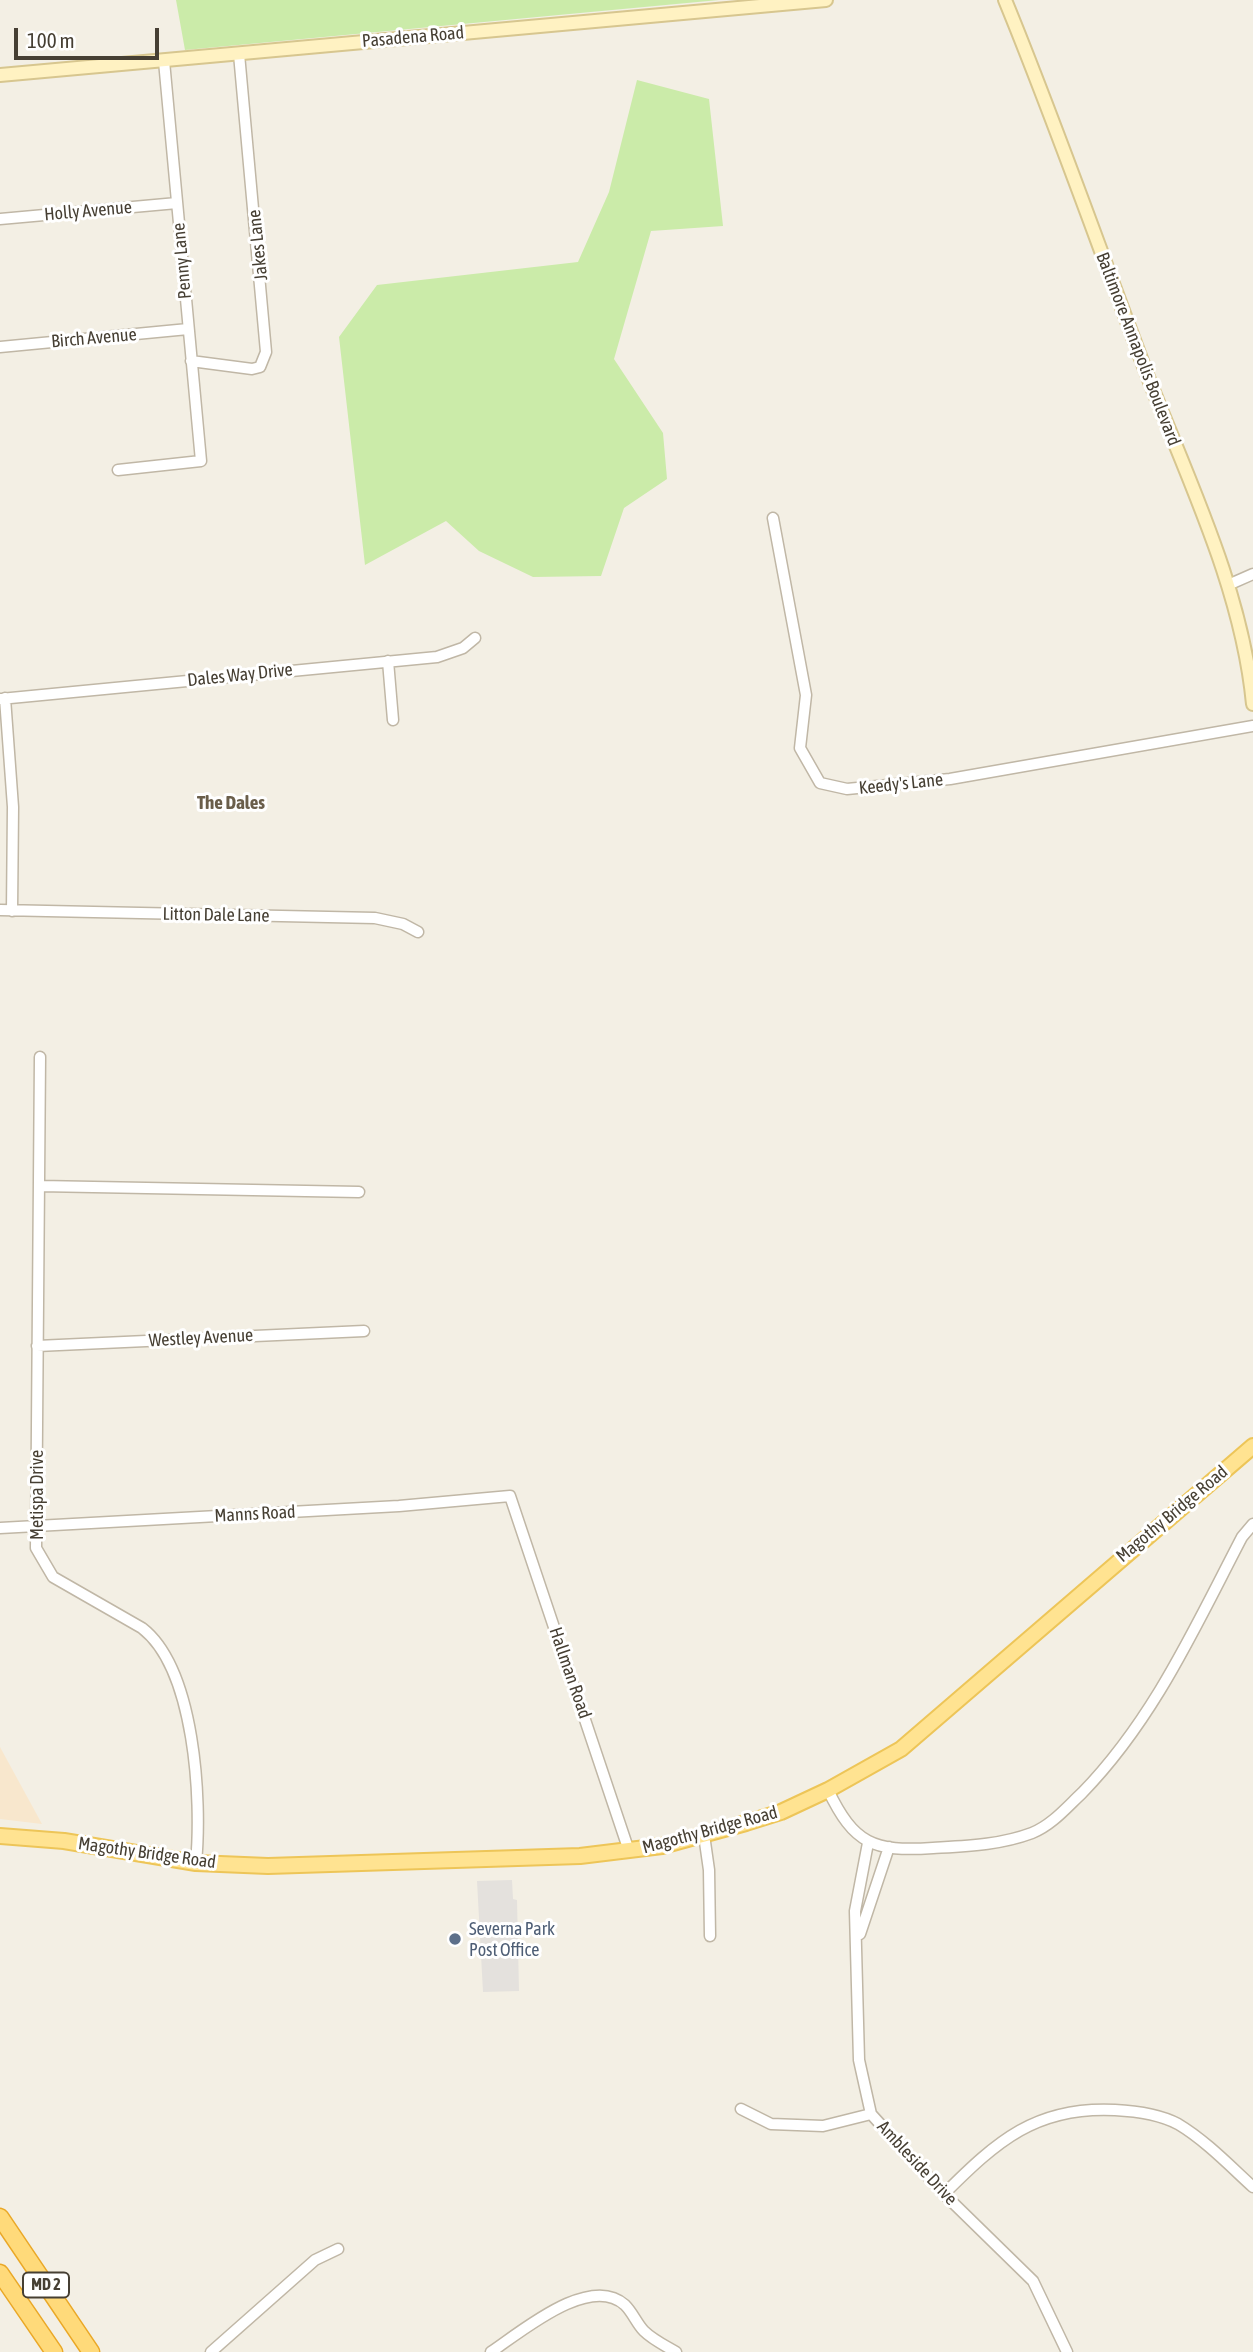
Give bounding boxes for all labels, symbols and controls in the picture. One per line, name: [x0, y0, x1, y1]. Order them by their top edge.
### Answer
scale bar: [18, 14, 163, 58]
street label: Pasadena Road: [361, 22, 465, 52]
text: 100 m: [27, 28, 75, 52]
street label: Holly Avenue: [43, 196, 133, 226]
street label: Jakes Lane: [244, 209, 272, 281]
street label: Penny Lane: [168, 222, 196, 300]
street label: Baltimore Annapolis Boulevard: [1091, 249, 1185, 449]
street label: Birch Avenue: [50, 324, 138, 352]
street label: Dales Way Drive: [186, 659, 294, 691]
street label: Keedy's Lane: [858, 769, 944, 799]
district label: The Dales: [197, 792, 265, 814]
street label: Litton Dale Lane: [162, 903, 270, 927]
street label: Westley Avenue: [148, 1324, 254, 1352]
street label: Metispa Drive: [26, 1450, 48, 1540]
street label: Magothy Bridge Road: [1112, 1461, 1232, 1567]
street label: Manns Road: [214, 1501, 296, 1527]
street label: Hallman Road: [544, 1624, 596, 1722]
street label: Magothy Bridge Road: [640, 1802, 780, 1858]
street label: Magothy Bridge Road: [77, 1833, 217, 1873]
place label: Severna Park Post Office: [469, 1918, 555, 1960]
marker: Severna Park Post Office: [447, 1931, 463, 1947]
street label: Ambleside Drive: [872, 2116, 962, 2210]
road number: MD 2: [23, 2272, 69, 2298]

